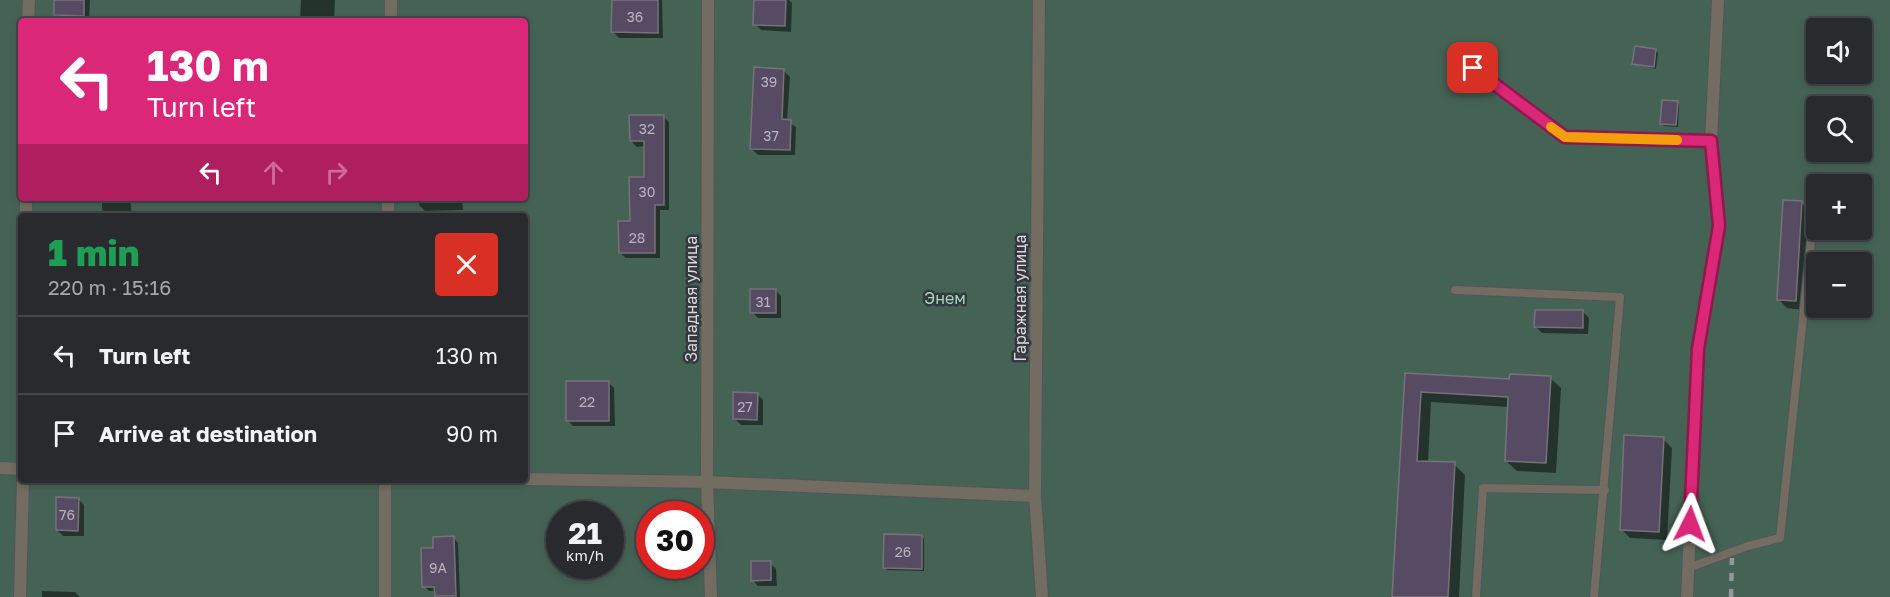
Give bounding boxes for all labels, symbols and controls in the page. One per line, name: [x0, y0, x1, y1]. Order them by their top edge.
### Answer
house number: 36: [627, 8, 643, 25]
map controls: [1806, 18, 1872, 318]
button: sound: [1806, 18, 1872, 84]
text: 130 m: [147, 40, 269, 90]
icon: left: [48, 42, 126, 120]
pin: [1447, 42, 1498, 93]
icon: arrive: [1456, 51, 1489, 84]
house number: 39: [761, 73, 777, 90]
text: Turn left: [147, 91, 256, 123]
button: search: [1806, 96, 1872, 162]
house number: 32: [639, 120, 655, 137]
house number: 37: [763, 127, 779, 144]
icon: left: [194, 156, 227, 189]
icon: ahead: [257, 156, 290, 189]
icon: right: [320, 156, 353, 189]
button: +: [1806, 174, 1872, 240]
house number: 30: [639, 183, 655, 200]
house number: 28: [629, 229, 645, 246]
text: 1 min: [48, 231, 139, 274]
button: close: [435, 233, 498, 296]
street label: Гаражная улица: [1010, 235, 1030, 361]
street label: Западная улица: [681, 236, 701, 362]
button: −: [1806, 252, 1872, 318]
text: 220 m · 15:16: [48, 275, 171, 299]
park label: Энем: [924, 288, 966, 308]
house number: 31: [756, 293, 771, 310]
icon: left: [48, 339, 81, 372]
text: Turn left: [99, 342, 190, 369]
text: 130 m: [436, 342, 498, 369]
house number: 22: [579, 393, 595, 410]
house number: 27: [737, 398, 753, 415]
icon: arrive: [48, 417, 81, 450]
text: Arrive at destination: [99, 420, 317, 447]
text: 90 m: [446, 420, 498, 447]
position arrow: [1658, 492, 1722, 556]
speed limit sign: 30: [636, 501, 714, 579]
house number: 76: [59, 506, 75, 523]
text: 21: [568, 515, 602, 551]
house number: 26: [895, 543, 911, 560]
text: km/h: [566, 546, 604, 564]
house number: 9А: [429, 559, 448, 576]

